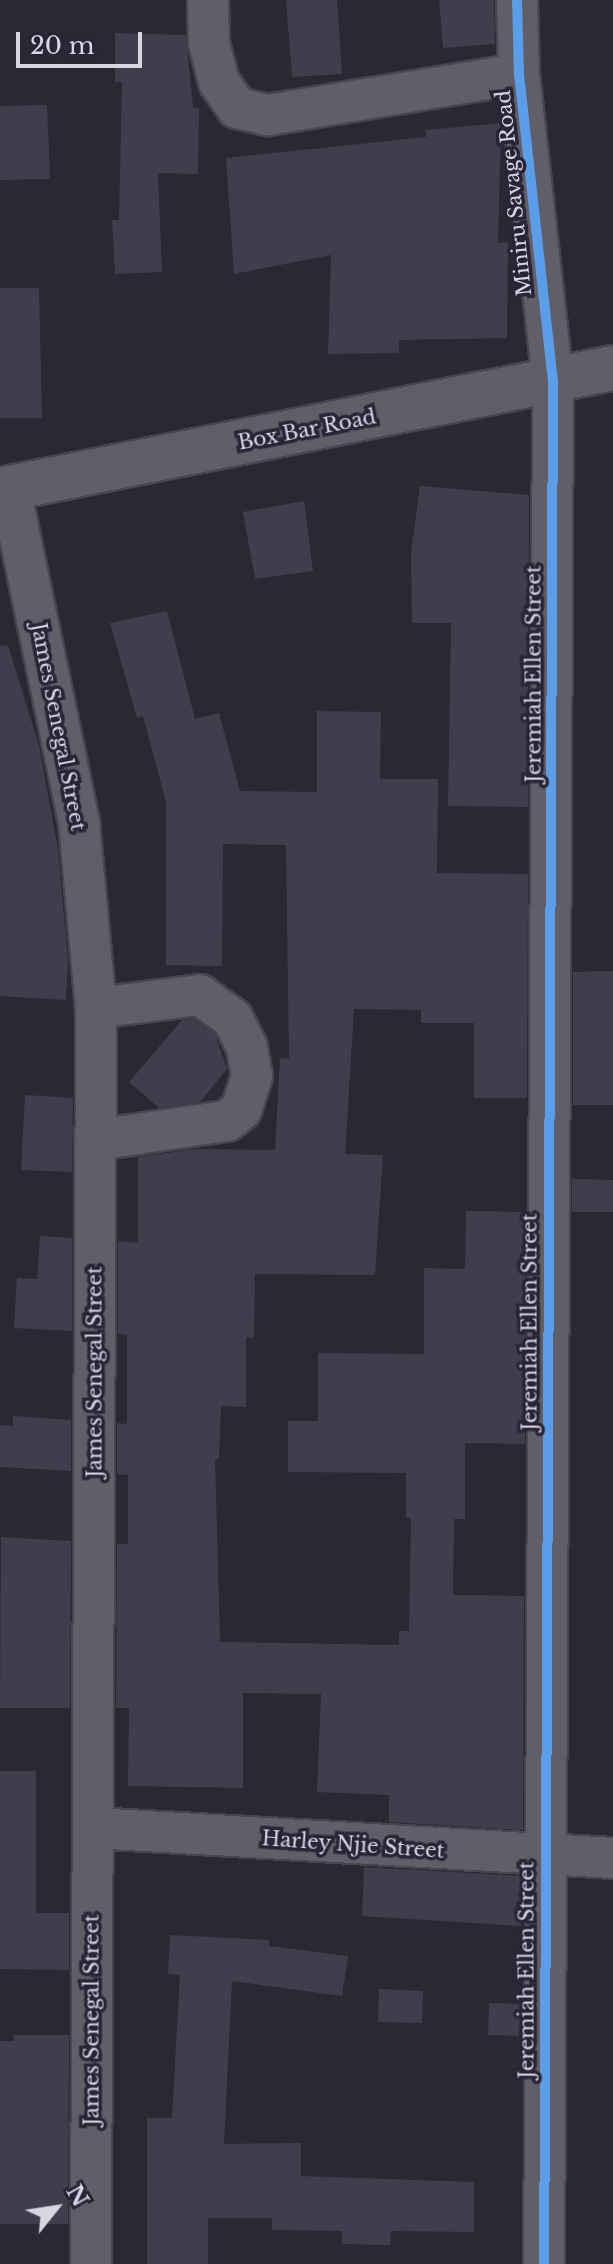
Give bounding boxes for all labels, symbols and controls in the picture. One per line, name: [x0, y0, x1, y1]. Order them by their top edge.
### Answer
scale bar: [20, 16, 146, 66]
text: 20 m: [30, 31, 95, 60]
street label: Miniru Savage Road: [491, 89, 537, 297]
street label: Box Bar Road: [236, 405, 378, 455]
street label: Jeremiah Ellen Street: [522, 565, 546, 783]
street label: James Senegal Street: [26, 621, 90, 833]
street label: Jeremiah Ellen Street: [518, 1213, 542, 1431]
street label: James Senegal Street: [83, 1266, 107, 1478]
street label: Harley Njie Street: [261, 1827, 445, 1863]
street label: Jeremiah Ellen Street: [515, 1861, 539, 2079]
street label: James Senegal Street: [80, 1914, 104, 2126]
north arrow: [16, 2168, 96, 2248]
text: N: [60, 2180, 94, 2211]

